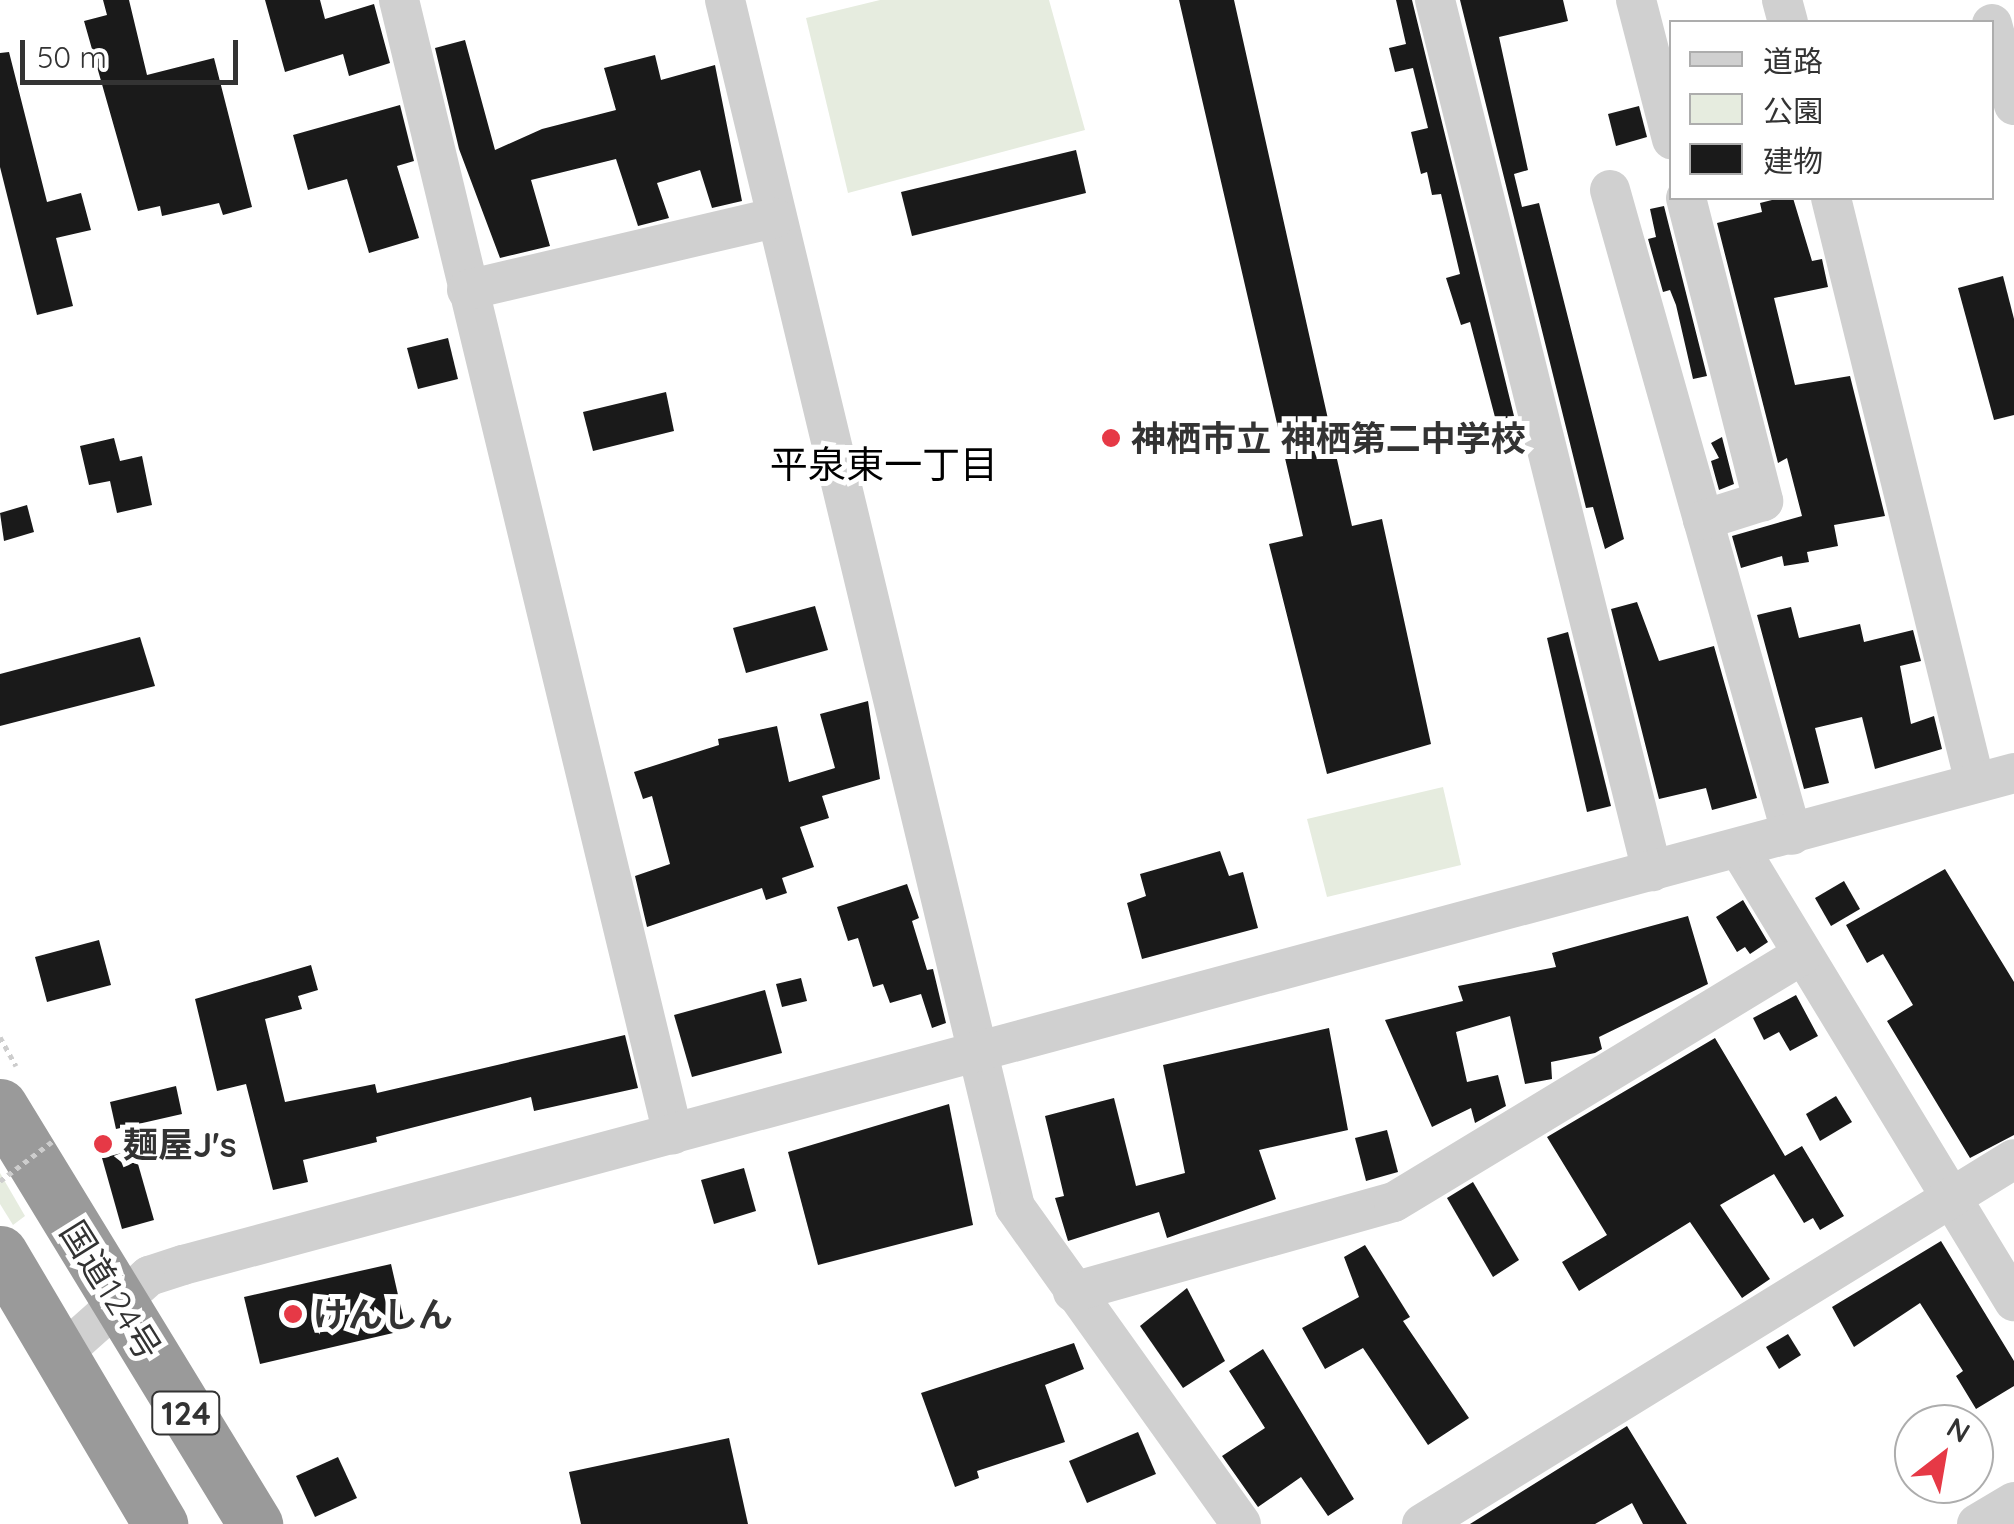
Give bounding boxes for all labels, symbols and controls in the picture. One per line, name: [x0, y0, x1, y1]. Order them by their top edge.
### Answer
scale bar: [25, 20, 242, 82]
legend: [1669, 20, 1994, 200]
text: 50 m: [37, 38, 107, 76]
text: 道路: [1763, 42, 1823, 80]
text: 公園: [1763, 92, 1823, 130]
text: 建物: [1763, 142, 1823, 180]
place label: 神栖市立 神栖第二中学校: [1131, 417, 1526, 459]
marker: 神栖市立 神栖第二中学校: [1100, 427, 1122, 449]
district label: 平泉東一丁目: [770, 442, 998, 488]
place label: 麺屋J's: [123, 1123, 237, 1165]
marker: 麺屋J's: [92, 1133, 114, 1155]
street label: 国道124号: [52, 1213, 170, 1367]
place label: けんしん: [313, 1293, 453, 1335]
marker: けんしん: [282, 1303, 304, 1325]
road number: 124: [151, 1386, 221, 1440]
north arrow: [1894, 1404, 1994, 1504]
text: N: [1941, 1409, 1977, 1450]

